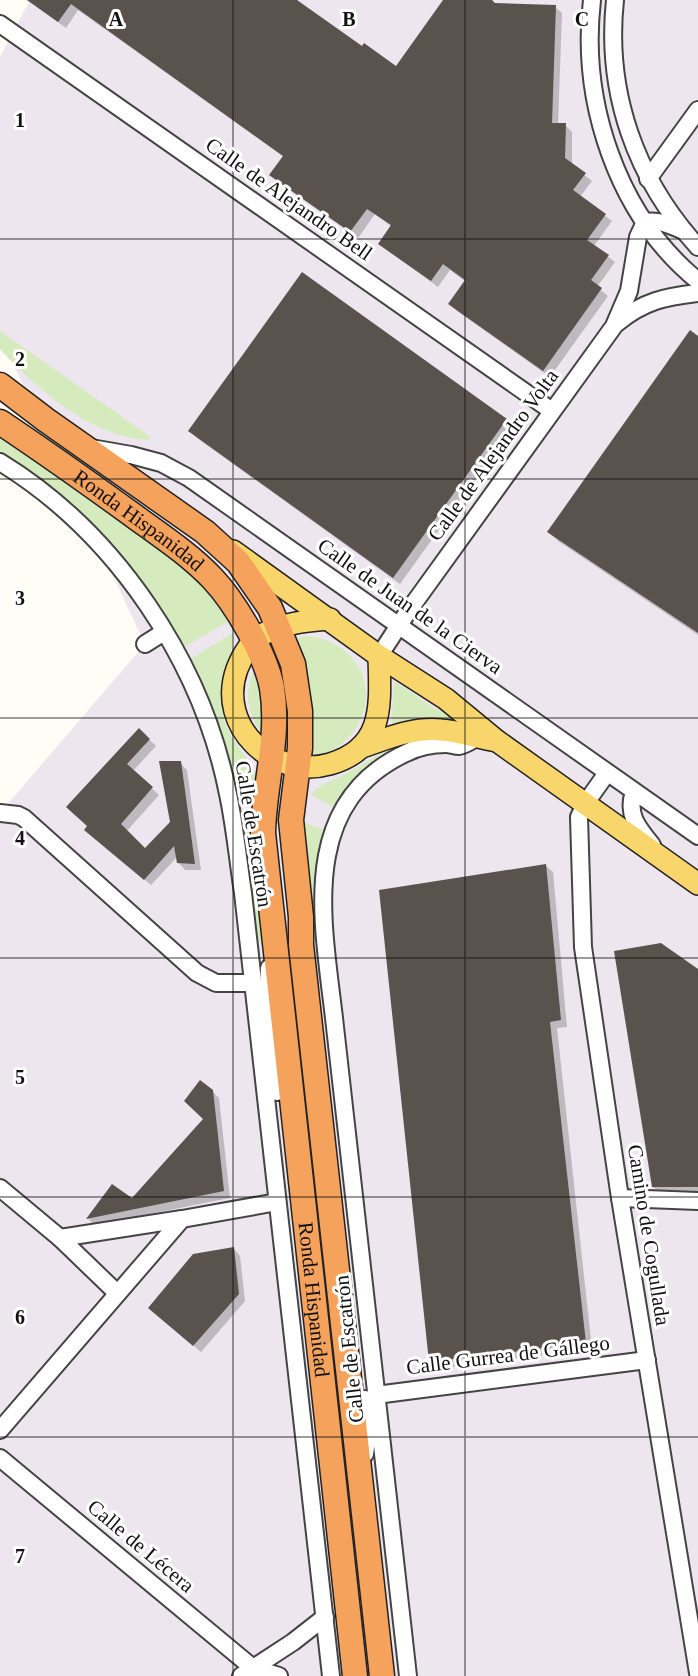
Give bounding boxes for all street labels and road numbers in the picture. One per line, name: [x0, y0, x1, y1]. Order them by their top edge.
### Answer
street label: Calle de Alejandro Bell: [201, 132, 377, 266]
street label: Calle de Alejandro Volta: [423, 364, 564, 545]
street label: Ronda Hispanidad: [69, 464, 209, 576]
street label: Calle de Juan de la Cierva: [313, 533, 507, 679]
street label: Calle de Escatrón: [231, 759, 278, 910]
street label: Camino de Cogullada: [623, 1143, 675, 1328]
street label: Ronda Hispanidad: [294, 1221, 334, 1379]
street label: Calle de Escatrón: [329, 1274, 369, 1424]
street label: Calle Gurrea de Gállego: [405, 1331, 611, 1379]
street label: Calle de Lécera: [83, 1494, 200, 1598]

